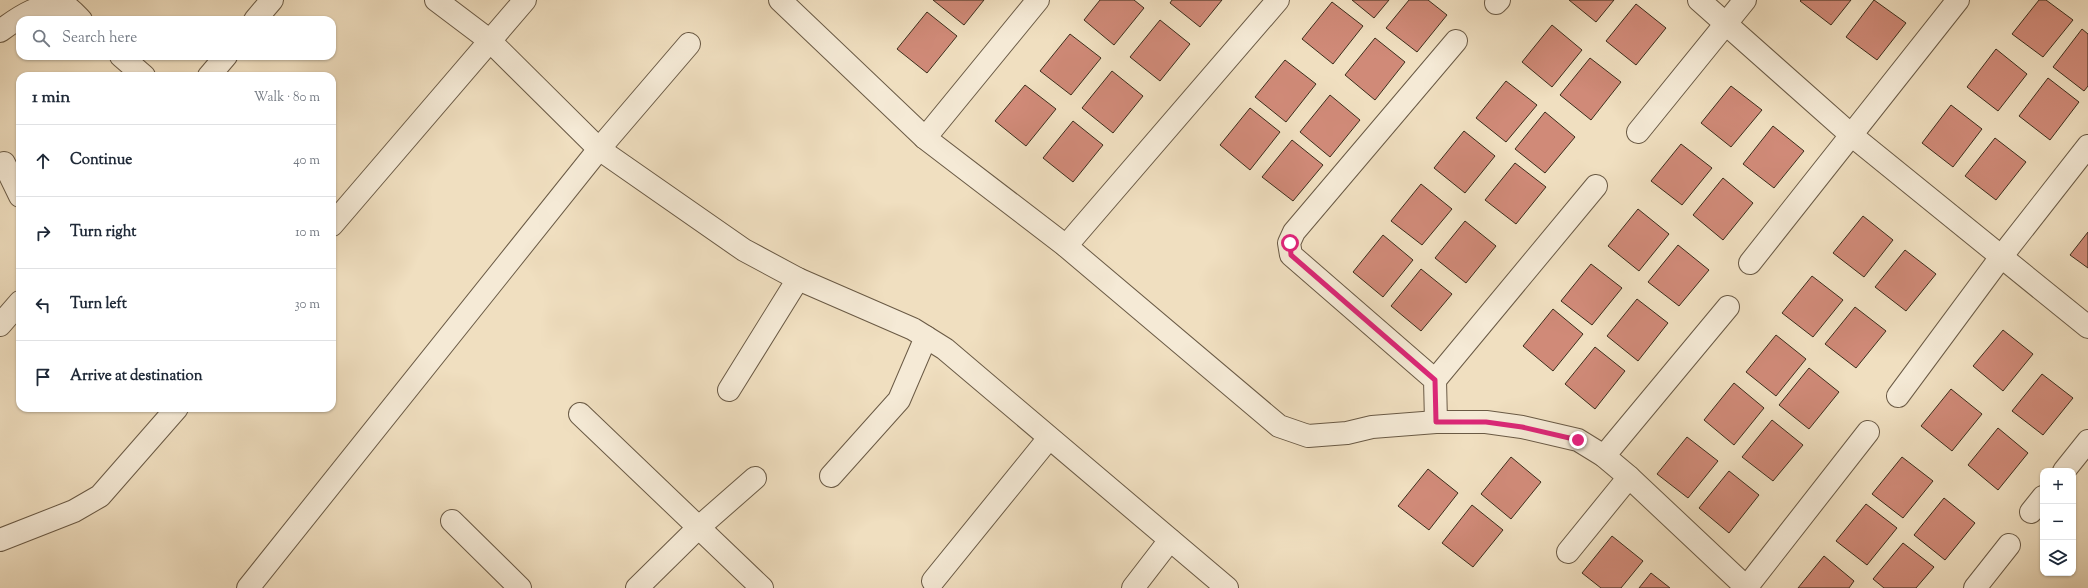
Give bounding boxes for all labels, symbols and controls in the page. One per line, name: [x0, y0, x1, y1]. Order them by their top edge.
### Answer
search box: [16, 16, 336, 60]
icon: search: [30, 27, 52, 49]
text: Search here: [62, 28, 137, 49]
text: 1 min: [32, 86, 70, 110]
text: Walk · 80 m: [254, 89, 320, 107]
icon: ahead: [32, 150, 54, 172]
text: Continue: [70, 150, 132, 171]
text: 40 m: [293, 152, 320, 170]
icon: right: [32, 222, 54, 244]
text: Turn right: [70, 222, 136, 243]
text: 10 m: [295, 224, 320, 242]
route start: [1281, 234, 1299, 252]
icon: left: [32, 294, 54, 316]
text: Turn left: [70, 294, 127, 315]
text: 30 m: [294, 296, 320, 314]
icon: arrive: [32, 366, 54, 388]
text: Arrive at destination: [70, 366, 203, 387]
route end: [1569, 431, 1587, 449]
map controls: [2040, 468, 2076, 576]
button: +: [2040, 468, 2076, 504]
button: −: [2040, 504, 2076, 540]
button: layers: [2040, 540, 2076, 576]

